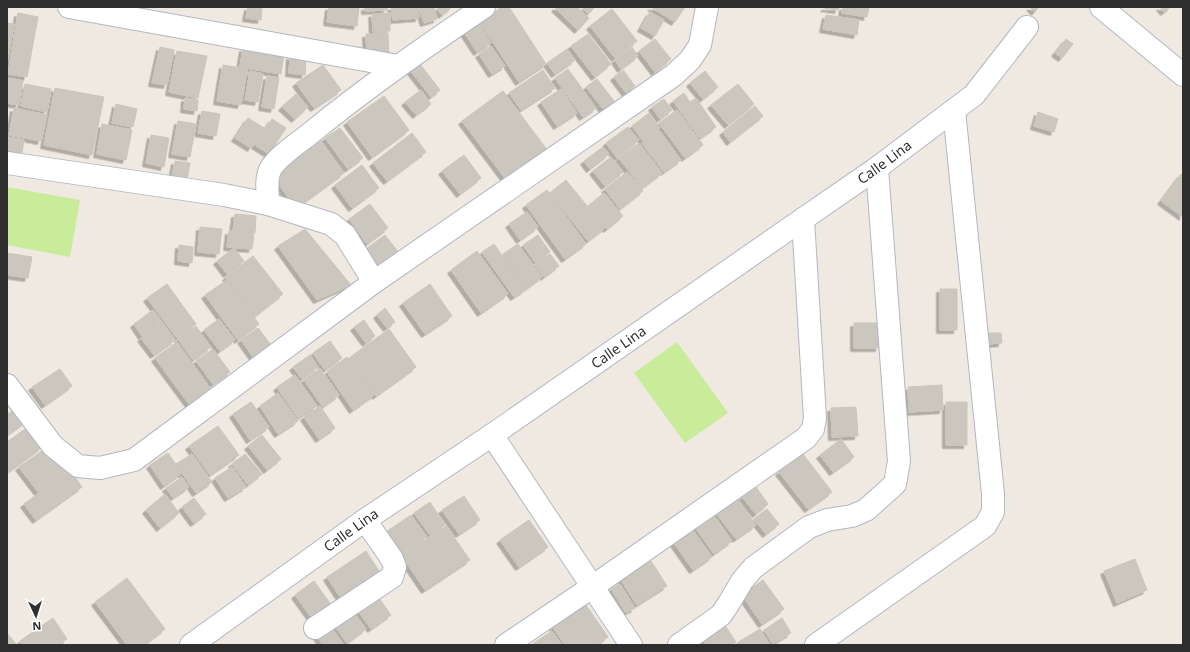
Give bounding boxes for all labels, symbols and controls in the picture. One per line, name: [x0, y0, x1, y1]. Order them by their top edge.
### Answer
street label: Calle Lina: [853, 135, 915, 188]
street label: Calle Lina: [587, 321, 649, 373]
street label: Calle Lina: [320, 504, 382, 556]
north arrow: [16, 596, 56, 636]
text: N: [32, 619, 42, 634]

